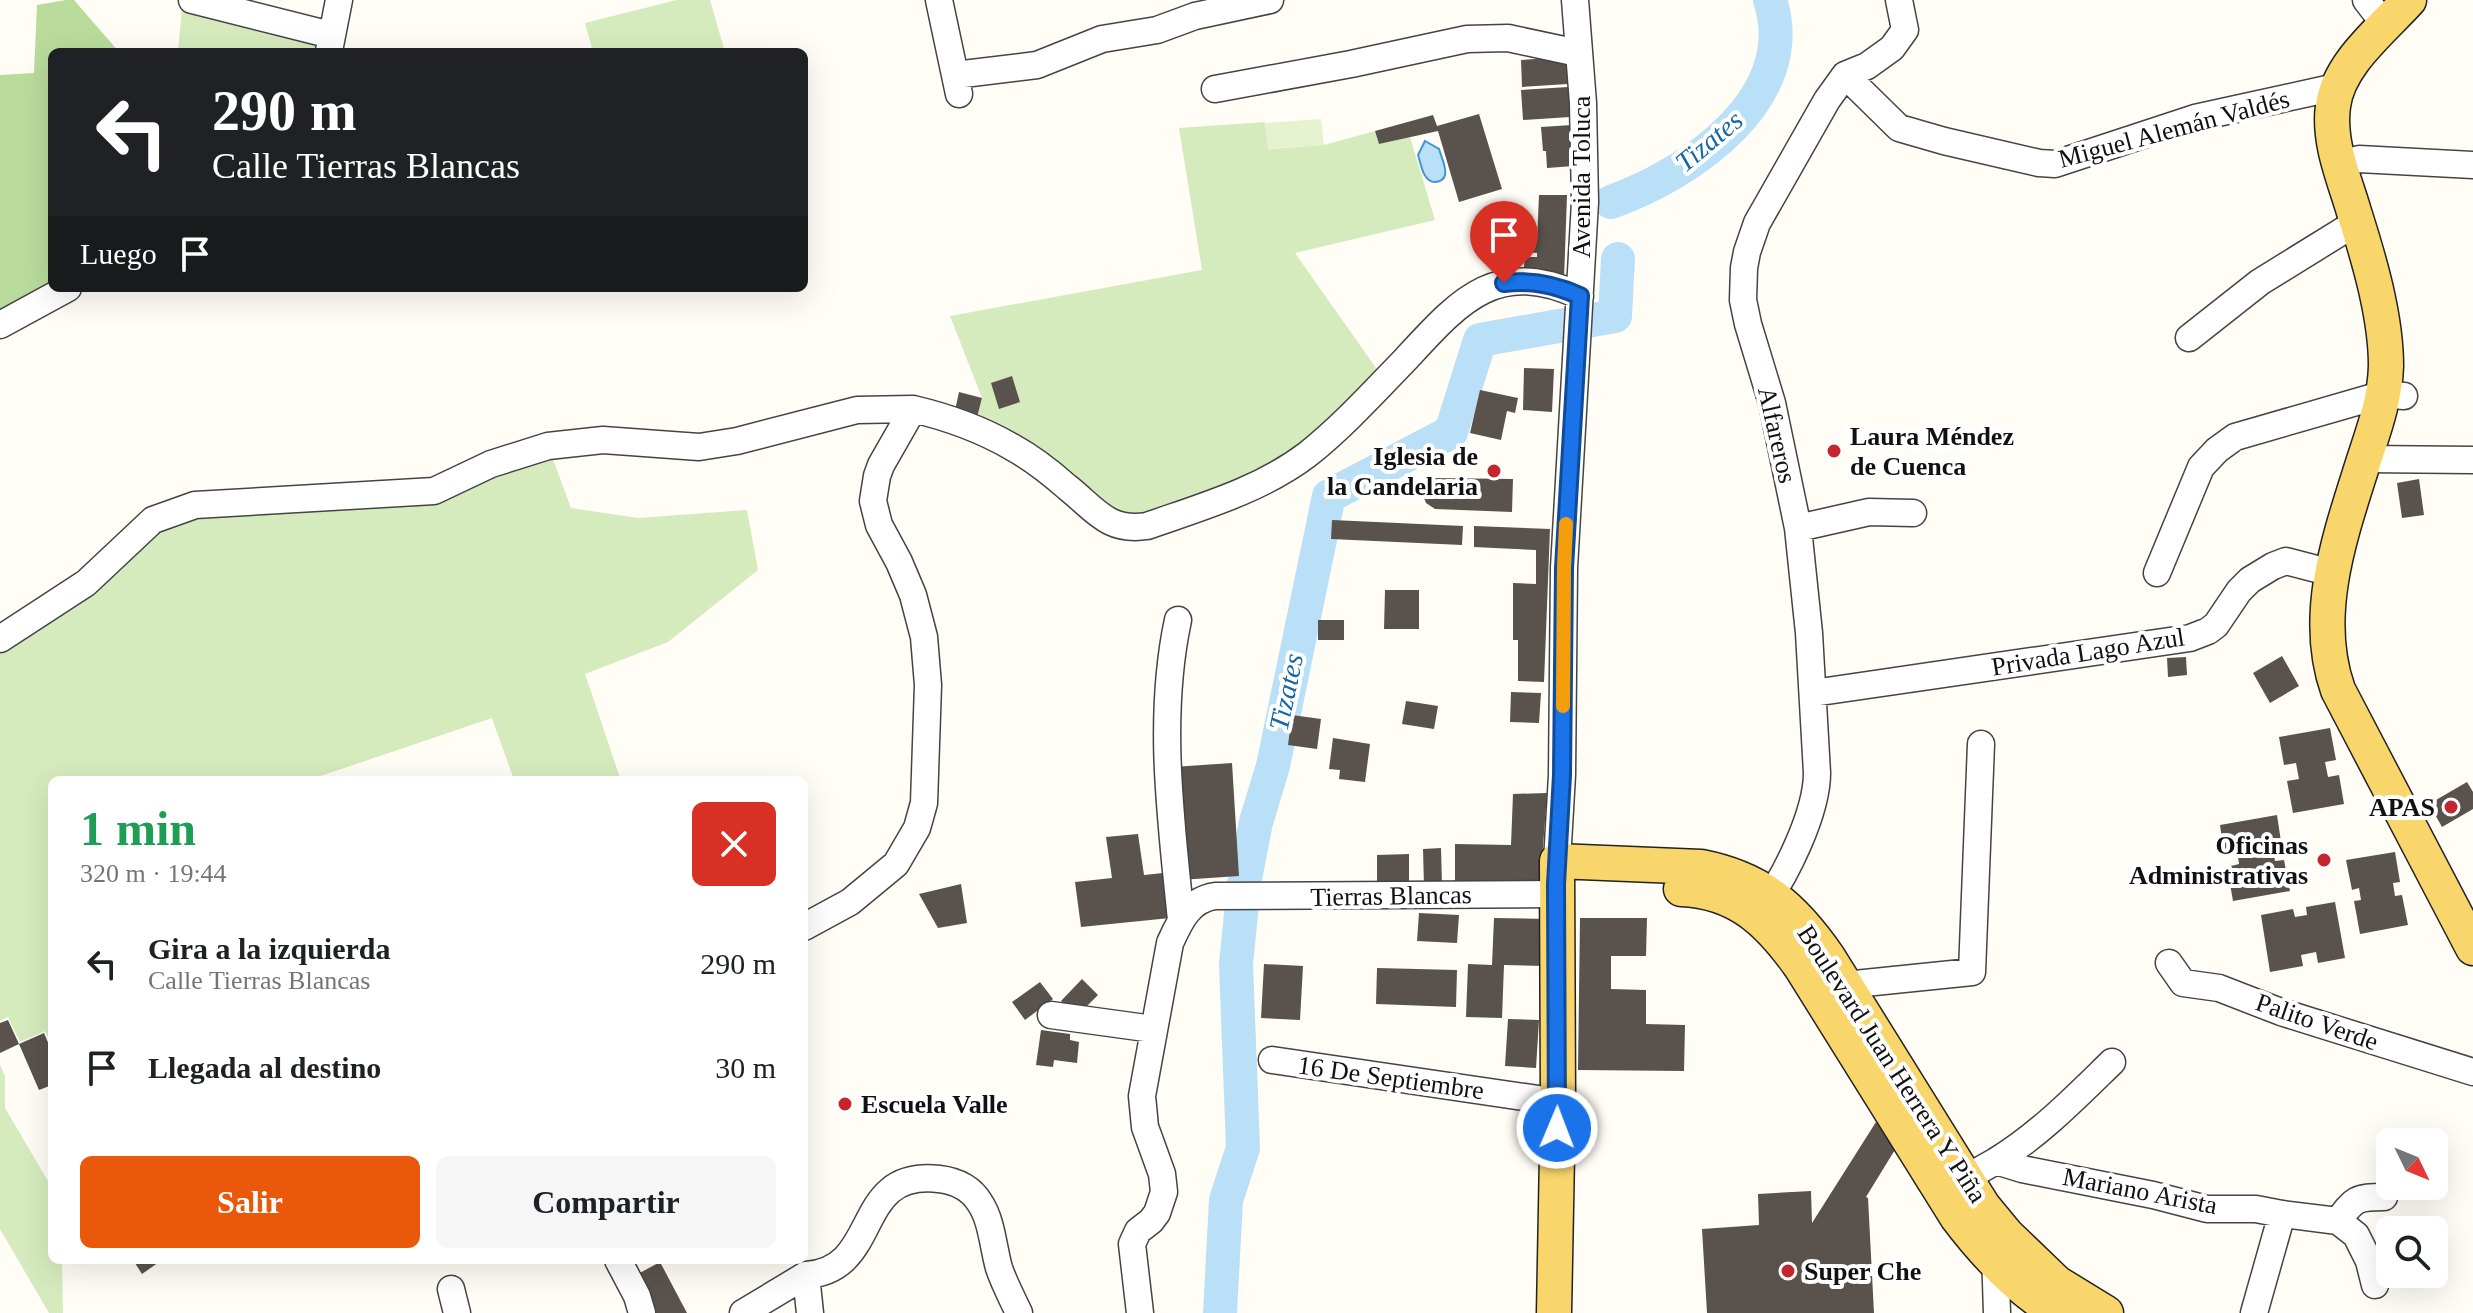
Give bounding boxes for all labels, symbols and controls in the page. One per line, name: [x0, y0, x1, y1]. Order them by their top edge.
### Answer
icon: left: [80, 80, 184, 184]
text: 290 m: [212, 80, 357, 142]
street label: Miguel Alemán Valdés: [2055, 84, 2293, 174]
street label: Avenida Toluca: [1567, 95, 1596, 258]
water label: Tizates: [1669, 104, 1749, 178]
text: Calle Tierras Blancas: [212, 146, 520, 186]
pin: [1470, 201, 1538, 283]
icon: arrive: [1482, 213, 1526, 257]
icon: arrive: [173, 232, 217, 276]
text: Luego: [80, 237, 157, 270]
street label: Alfareros: [1752, 384, 1802, 486]
place label: Laura Méndez de Cuenca: [1850, 422, 2014, 481]
place label: Iglesia de la Candelaria: [1327, 442, 1478, 501]
marker: Laura Méndez de Cuenca: [1825, 442, 1843, 460]
marker: Iglesia de la Candelaria: [1485, 462, 1503, 480]
street label: Privada Lago Azul: [1989, 622, 2187, 682]
water label: Tizates: [1263, 651, 1309, 733]
place label: APAS: [2369, 793, 2435, 822]
marker: APAS: [2442, 798, 2460, 816]
text: 1 min: [80, 802, 196, 855]
button: close: [692, 802, 776, 886]
place label: Oficinas Administrativas: [2129, 831, 2308, 890]
marker: Oficinas Administrativas: [2315, 851, 2333, 869]
text: 320 m · 19:44: [80, 859, 227, 888]
street label: Tierras Blancas: [1310, 880, 1472, 912]
street label: Boulevard Juan Herrera Y Piña: [1791, 920, 1993, 1208]
text: Gira a la izquierda: [148, 932, 391, 965]
icon: left: [80, 942, 124, 986]
text: 290 m: [700, 947, 776, 980]
text: Calle Tierras Blancas: [148, 966, 370, 995]
street label: Palito Verde: [2252, 988, 2382, 1056]
icon: arrive: [80, 1046, 124, 1090]
text: Llegada al destino: [148, 1051, 381, 1084]
text: 30 m: [715, 1051, 776, 1084]
street label: 16 De Septiembre: [1296, 1051, 1486, 1105]
position arrow: [1515, 1086, 1599, 1170]
place label: Escuela Valle: [861, 1090, 1008, 1119]
marker: Escuela Valle: [836, 1095, 854, 1113]
north arrow: [2376, 1128, 2448, 1200]
map controls: [2376, 1128, 2448, 1288]
button: Salir: [80, 1156, 420, 1248]
button: Compartir: [436, 1156, 776, 1248]
street label: Mariano Arista: [2060, 1162, 2220, 1220]
button: search: [2376, 1216, 2448, 1288]
place label: Super Che: [1804, 1257, 1921, 1286]
marker: Super Che: [1779, 1262, 1797, 1280]

